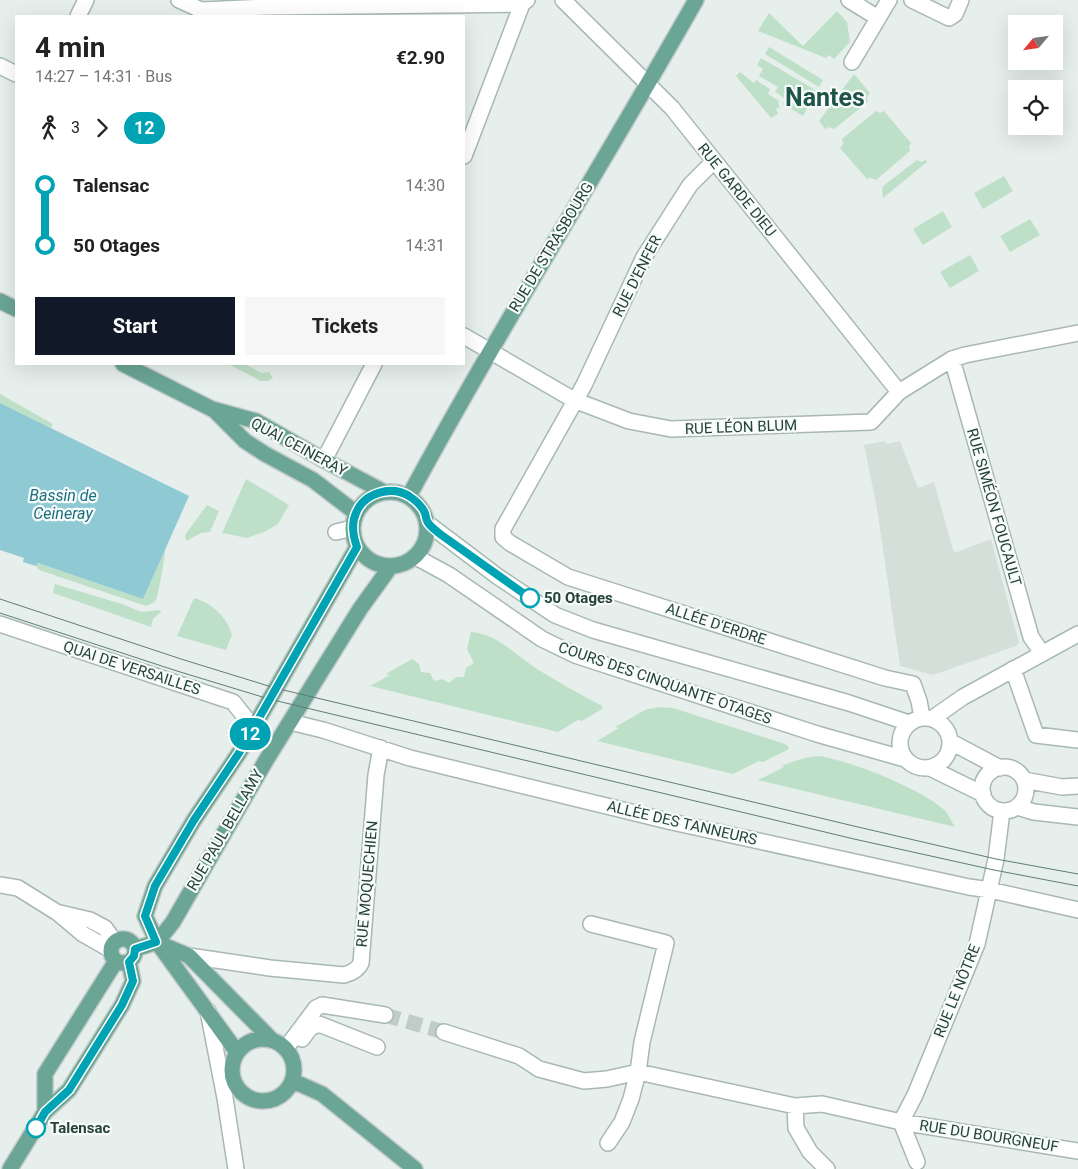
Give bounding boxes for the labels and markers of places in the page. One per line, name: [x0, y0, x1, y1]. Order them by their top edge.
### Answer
marker: 50 Otages: [520, 588, 540, 608]
place label: 50 Otages: [544, 589, 613, 607]
marker: Talensac: [26, 1118, 46, 1138]
place label: Talensac: [50, 1119, 110, 1137]

